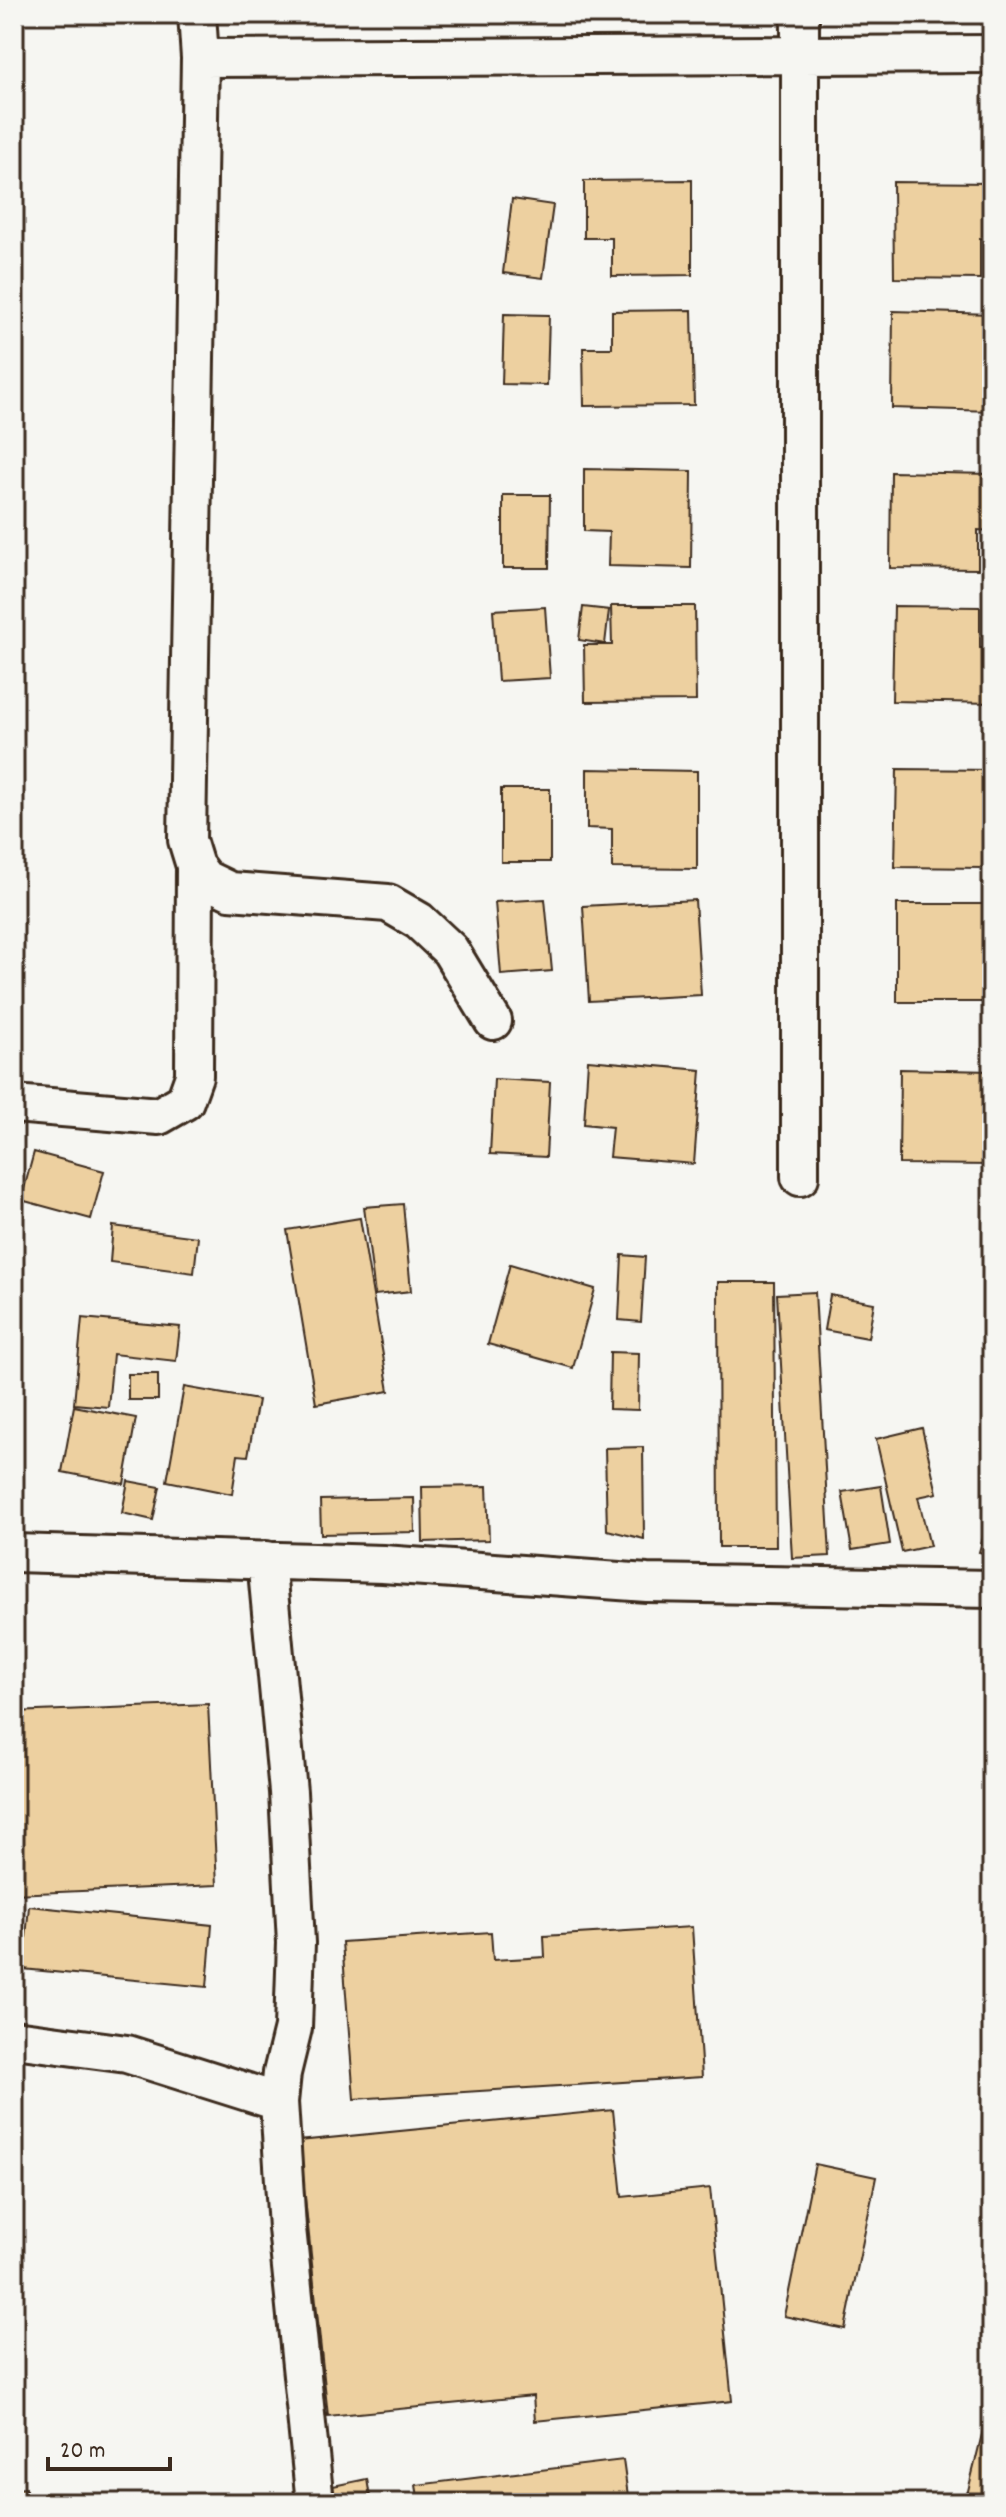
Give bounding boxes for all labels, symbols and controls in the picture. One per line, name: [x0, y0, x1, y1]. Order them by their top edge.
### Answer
scale bar: [48, 2421, 170, 2471]
text: 20 m: [60, 2435, 106, 2469]

